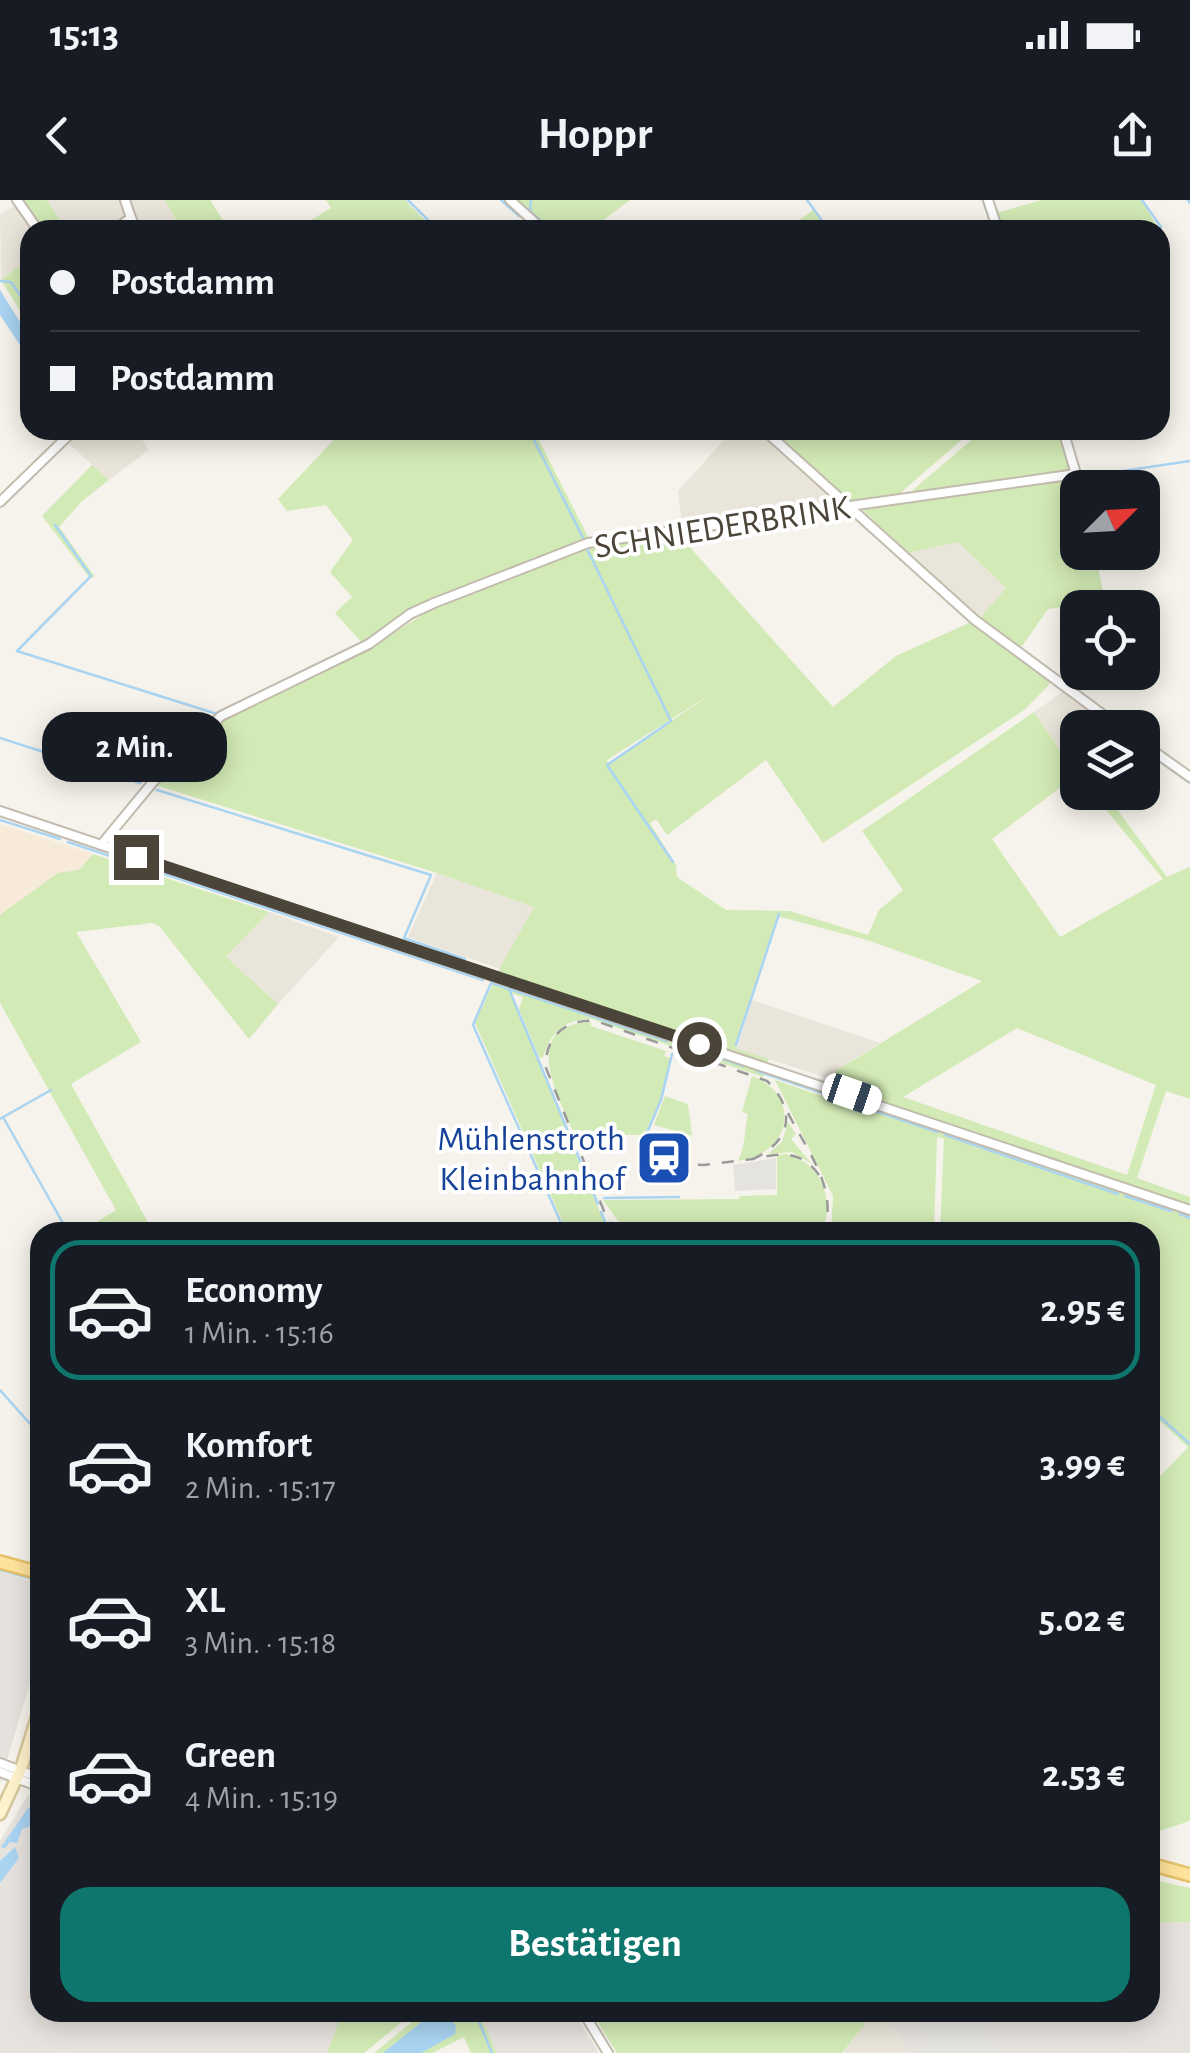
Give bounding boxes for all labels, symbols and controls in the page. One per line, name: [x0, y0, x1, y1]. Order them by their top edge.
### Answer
text: 15:13: [50, 16, 119, 54]
icon: back: [30, 108, 85, 163]
icon: share: [1105, 108, 1160, 163]
text: Hoppr: [538, 112, 652, 157]
text: Postdamm: [110, 264, 275, 302]
text: Postdamm: [110, 360, 275, 398]
north arrow: [1060, 470, 1160, 570]
map controls: [1060, 470, 1160, 810]
street label: SCHNIEDERBRINK: [592, 490, 853, 565]
button: locate: [1060, 590, 1160, 690]
button: layers: [1060, 710, 1160, 810]
callout: 2 Min.: [44, 712, 228, 782]
text: 2 Min.: [95, 731, 174, 763]
route end: [114, 835, 159, 880]
route start: [677, 1022, 722, 1067]
car: [819, 1070, 885, 1118]
place label: Mühlenstroth Kleinbahnhof: [437, 1122, 627, 1197]
station icon: Mühlenstroth Kleinbahnhof: [634, 1128, 694, 1188]
icon: car: [65, 1265, 155, 1355]
text: Economy: [185, 1272, 323, 1310]
text: 2.95 €: [1040, 1291, 1125, 1329]
text: 1 Min. · 15:16: [185, 1317, 334, 1349]
icon: car: [65, 1420, 155, 1510]
text: Komfort: [185, 1427, 312, 1465]
text: 3.99 €: [1040, 1446, 1125, 1484]
text: 2 Min. · 15:17: [185, 1472, 336, 1504]
icon: car: [65, 1575, 155, 1665]
text: XL: [185, 1582, 225, 1620]
text: 5.02 €: [1039, 1601, 1125, 1639]
text: 3 Min. · 15:18: [185, 1627, 336, 1659]
icon: car: [65, 1730, 155, 1820]
text: Green: [185, 1737, 276, 1775]
text: 2.53 €: [1042, 1756, 1125, 1794]
text: 4 Min. · 15:19: [185, 1782, 338, 1814]
button: Bestätigen: [60, 1887, 1130, 2002]

